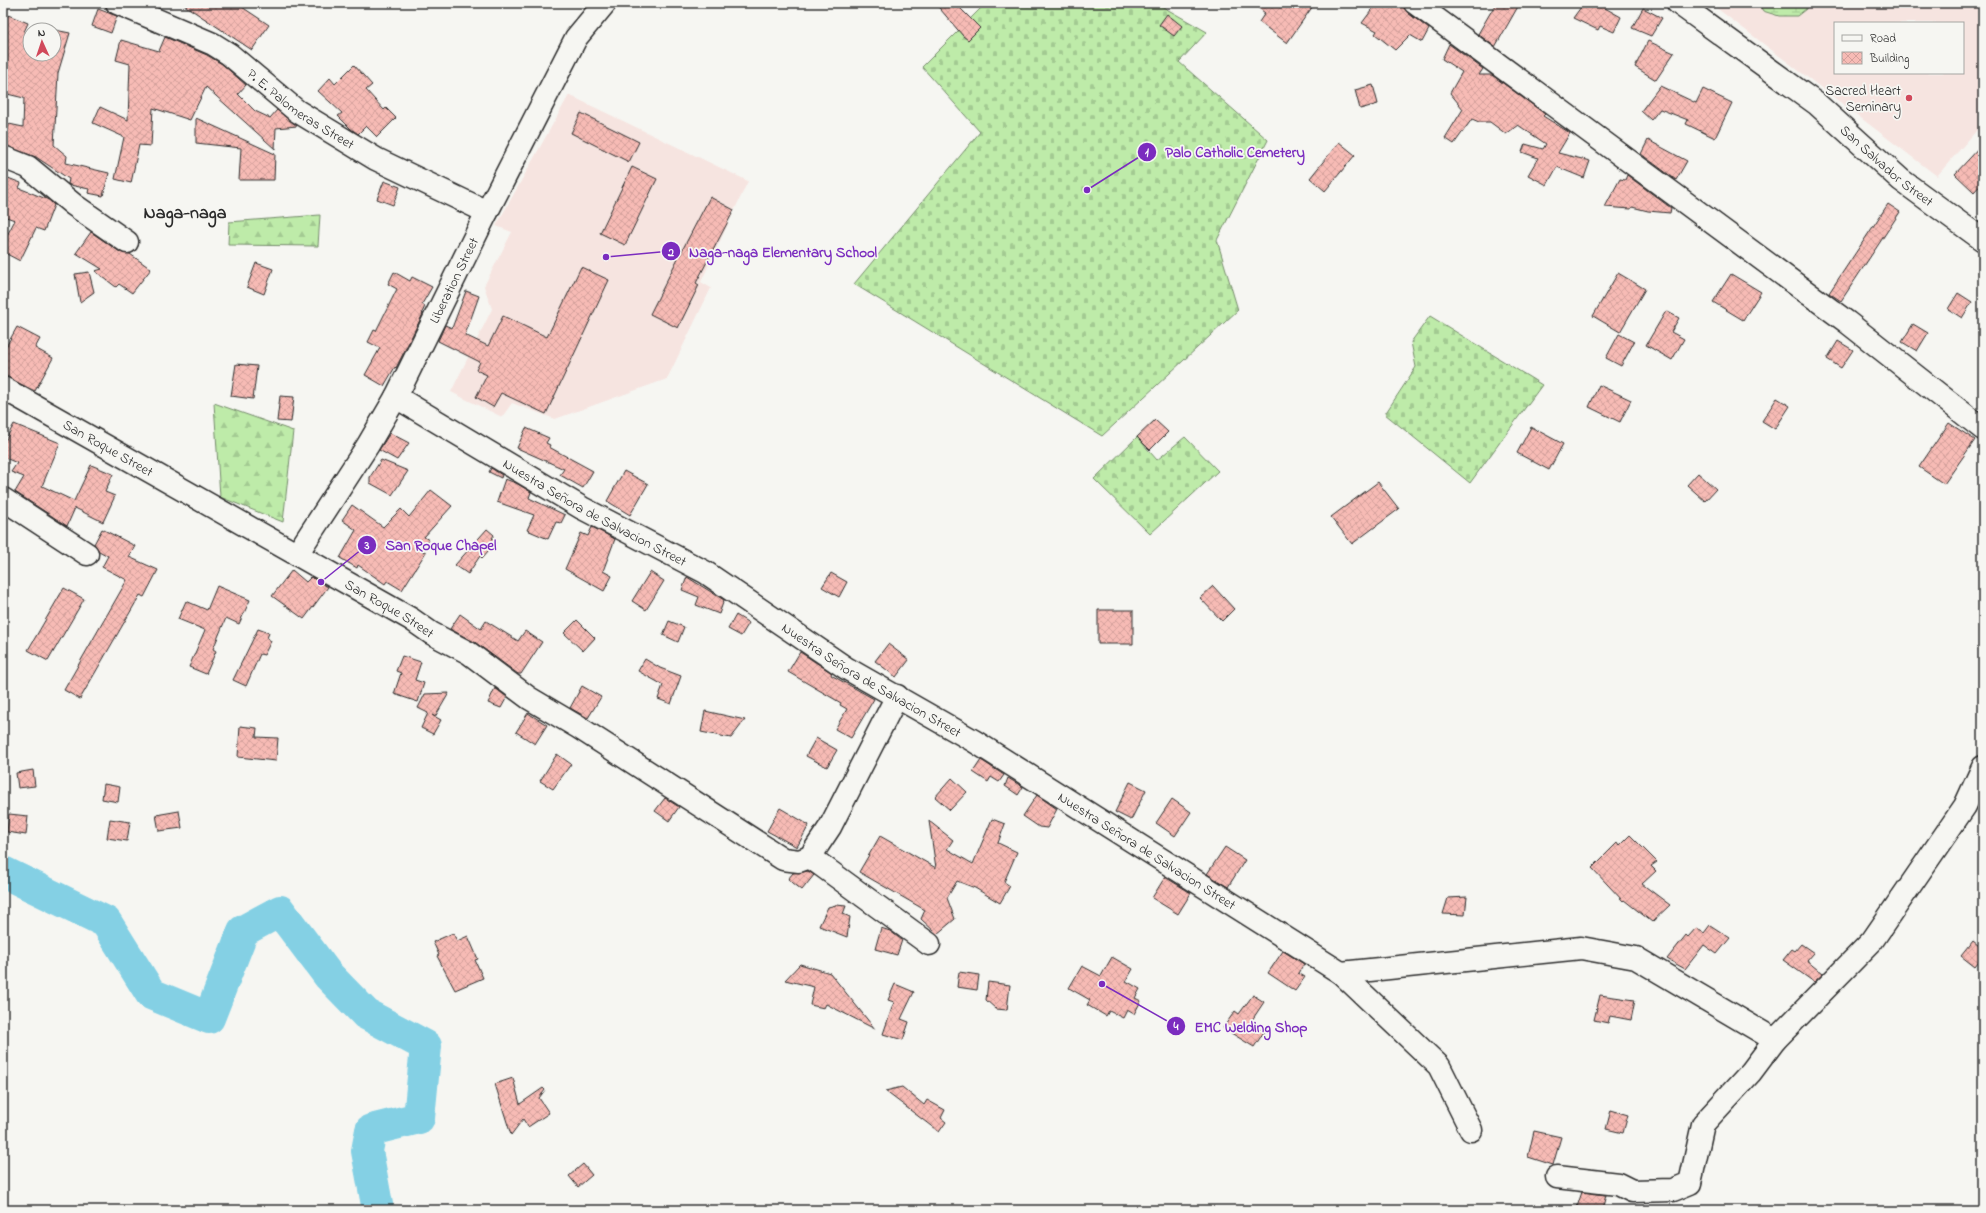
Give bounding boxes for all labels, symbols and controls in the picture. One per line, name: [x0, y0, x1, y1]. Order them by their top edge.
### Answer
north arrow: [22, 22, 62, 62]
legend: [1834, 22, 1964, 74]
text: N: [37, 25, 46, 41]
text: Road: [1870, 30, 1896, 48]
text: Building: [1869, 50, 1909, 69]
street label: P. E. Palomeras Street: [242, 64, 358, 156]
place label: Sacred Heart Seminary: [1825, 81, 1901, 119]
marker: Sacred Heart Seminary: [1904, 93, 1914, 103]
street label: San Salvador Street: [1835, 121, 1938, 213]
callout: Palo Catholic Cemetery: [1137, 139, 1313, 166]
text: Palo Catholic Cemetery: [1165, 142, 1305, 166]
text: 1: [1145, 144, 1149, 162]
district label: Naga-naga: [144, 201, 227, 228]
street label: Liberation Street: [425, 234, 485, 327]
callout: Naga-naga Elementary School: [661, 238, 885, 265]
text: Naga-naga Elementary School: [689, 242, 877, 266]
text: 2: [667, 244, 674, 262]
street label: San Roque Street: [58, 415, 157, 483]
street label: Nuestra Señora de Salvacion Street: [498, 454, 690, 573]
callout: San Roque Chapel: [357, 531, 504, 558]
text: San Roque Chapel: [385, 535, 497, 557]
text: 3: [364, 537, 370, 555]
street label: San Roque Street: [340, 575, 438, 644]
street label: Nuestra Señora de Salvacion Street: [777, 618, 965, 744]
street label: Nuestra Señora de Salvacion Street: [1053, 787, 1240, 916]
callout: EMC Welding Shop: [1166, 1013, 1315, 1040]
text: EMC Welding Shop: [1195, 1017, 1307, 1041]
text: 4: [1173, 1018, 1179, 1036]

